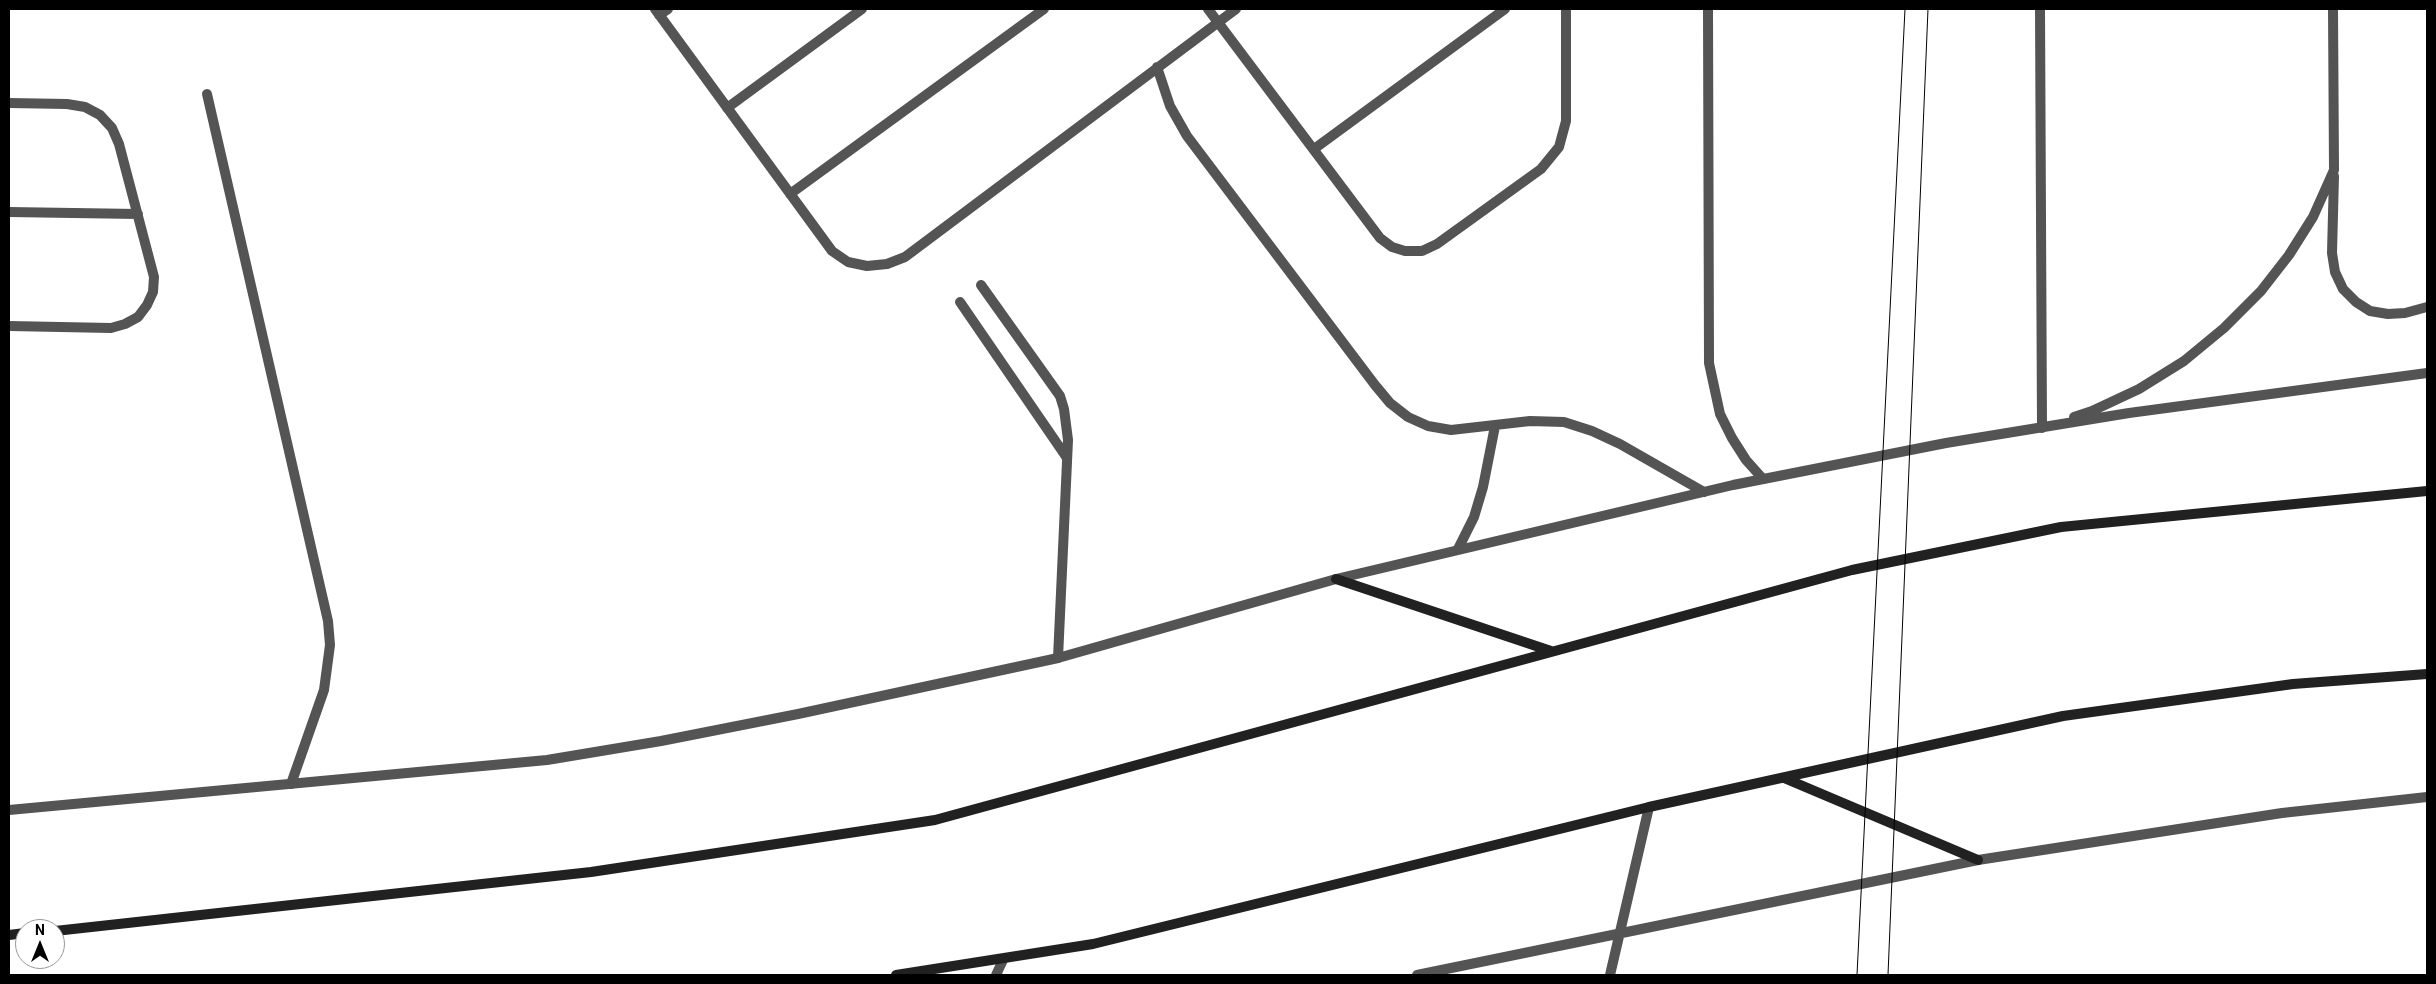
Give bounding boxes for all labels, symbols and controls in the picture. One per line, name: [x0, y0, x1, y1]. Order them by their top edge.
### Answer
north arrow: [15, 919, 65, 969]
text: N: [35, 922, 45, 938]

